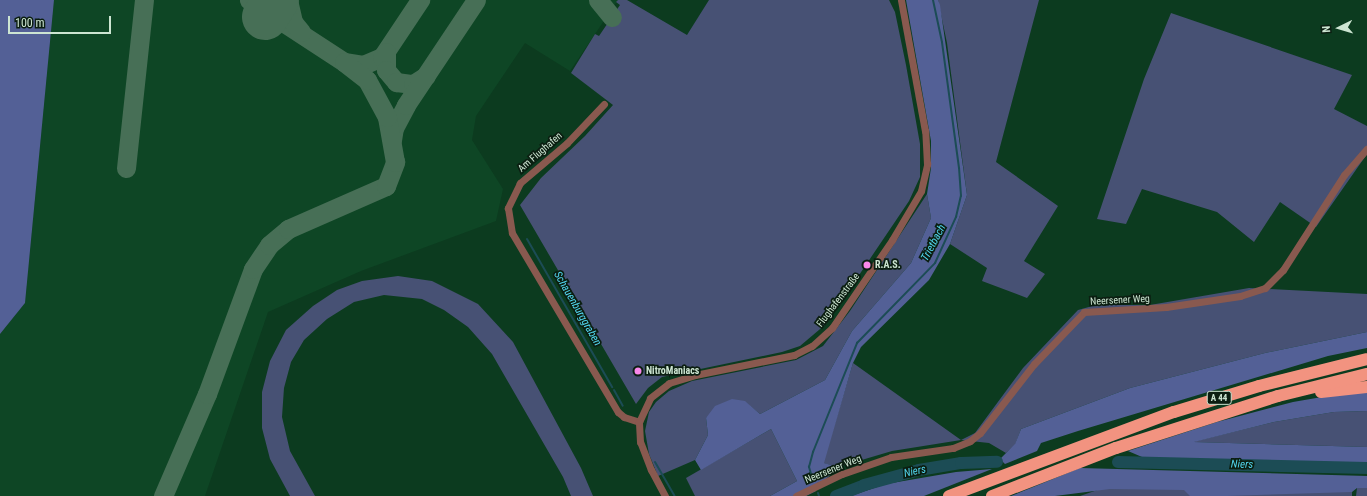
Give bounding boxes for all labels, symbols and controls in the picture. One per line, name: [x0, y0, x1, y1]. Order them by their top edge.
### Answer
scale bar: [10, 8, 113, 34]
north arrow: [1319, 8, 1359, 48]
text: 100 m: [15, 16, 45, 30]
text: N: [1320, 25, 1333, 33]
street label: Am Flughafen: [515, 130, 565, 174]
water label: Trietbach: [919, 222, 949, 264]
place label: R.A.S.: [875, 259, 901, 271]
marker: R.A.S.: [862, 260, 872, 270]
water label: Schauenburggraben: [550, 269, 604, 349]
street label: Flughafenstraße: [814, 271, 862, 329]
street label: Neersener Weg: [1090, 292, 1150, 308]
place label: NitroManiacs: [646, 365, 699, 377]
marker: NitroManiacs: [633, 366, 643, 376]
road number: A 44: [1206, 391, 1232, 405]
street label: Neersener Weg: [803, 452, 863, 486]
water label: Niers: [1231, 458, 1253, 472]
water label: Niers: [903, 463, 927, 481]

